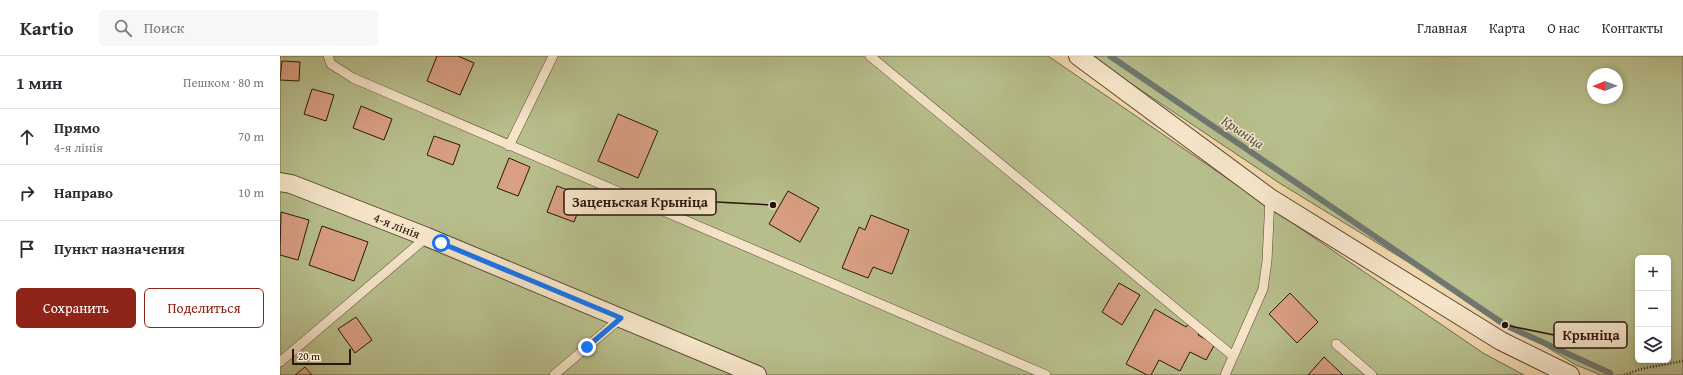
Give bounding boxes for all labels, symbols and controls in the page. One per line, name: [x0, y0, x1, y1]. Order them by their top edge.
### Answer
search box: [98, 10, 378, 46]
text: Kartio: [20, 14, 74, 42]
icon: search: [112, 17, 134, 39]
text: Поиск: [144, 17, 184, 38]
text: Главная: [1417, 18, 1467, 38]
text: Карта: [1489, 18, 1525, 38]
text: О нас: [1547, 18, 1580, 38]
text: Контакты: [1602, 18, 1663, 38]
north arrow: [1587, 68, 1623, 104]
text: 1 мин: [16, 70, 62, 95]
text: Пешком · 80 m: [183, 73, 264, 92]
water label: Крыніца: [1218, 110, 1269, 154]
text: Прямо: [54, 117, 100, 138]
icon: ahead: [16, 126, 38, 148]
text: 70 m: [238, 127, 264, 146]
text: 4-я лінія: [54, 138, 103, 157]
icon: right: [16, 182, 38, 204]
text: Направо: [54, 182, 113, 203]
text: 10 m: [238, 183, 264, 202]
callout: Заценьская Крыніца: [564, 189, 716, 215]
text: Заценьская Крыніца: [572, 192, 709, 212]
street label: 4-я лінія: [371, 208, 424, 243]
route start: [432, 234, 450, 252]
icon: arrive: [16, 238, 38, 260]
text: Пункт назначения: [54, 238, 185, 259]
map controls: [1635, 255, 1671, 363]
button: +: [1635, 255, 1671, 291]
button: Сохранить: [16, 288, 136, 328]
button: Поделиться: [144, 288, 264, 328]
button: −: [1635, 291, 1671, 327]
callout: Крыніца: [1554, 322, 1627, 348]
text: Крыніца: [1562, 325, 1620, 345]
button: layers: [1635, 327, 1671, 363]
route end: [578, 338, 596, 356]
scale bar: [292, 347, 351, 366]
text: 20 m: [298, 348, 320, 364]

